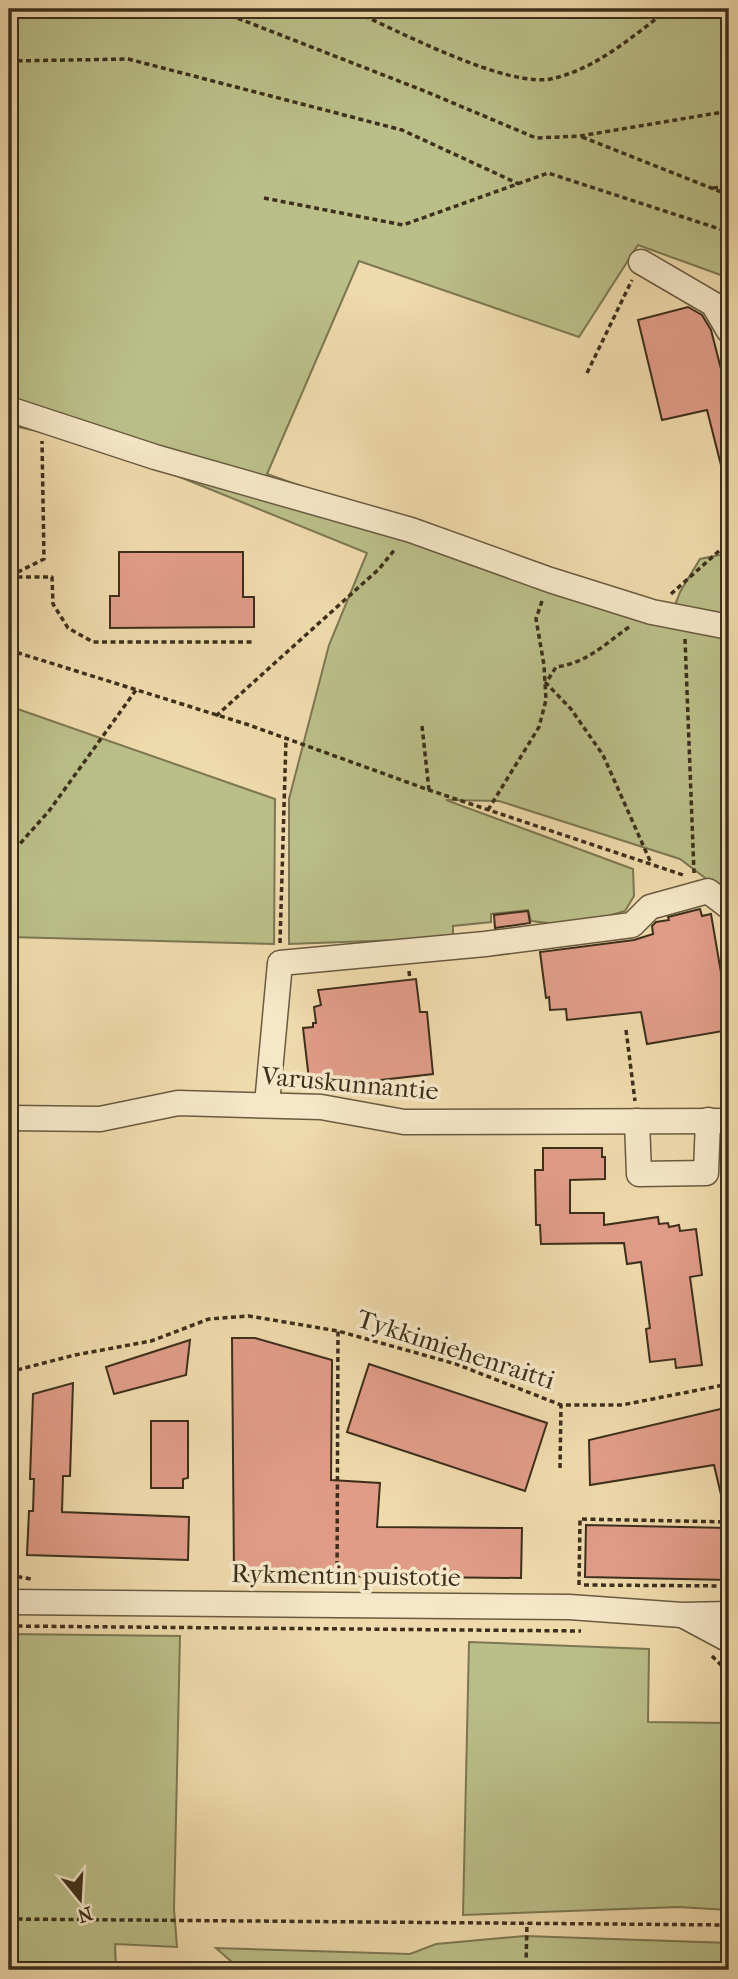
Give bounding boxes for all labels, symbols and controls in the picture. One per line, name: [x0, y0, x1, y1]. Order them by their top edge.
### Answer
street label: Varuskunnantie: [259, 1060, 440, 1107]
street label: Tykkimiehenraitti: [353, 1303, 559, 1396]
street label: Rykmentin puistotie: [231, 1558, 461, 1593]
north arrow: [46, 1864, 116, 1934]
text: N: [74, 1902, 95, 1927]

